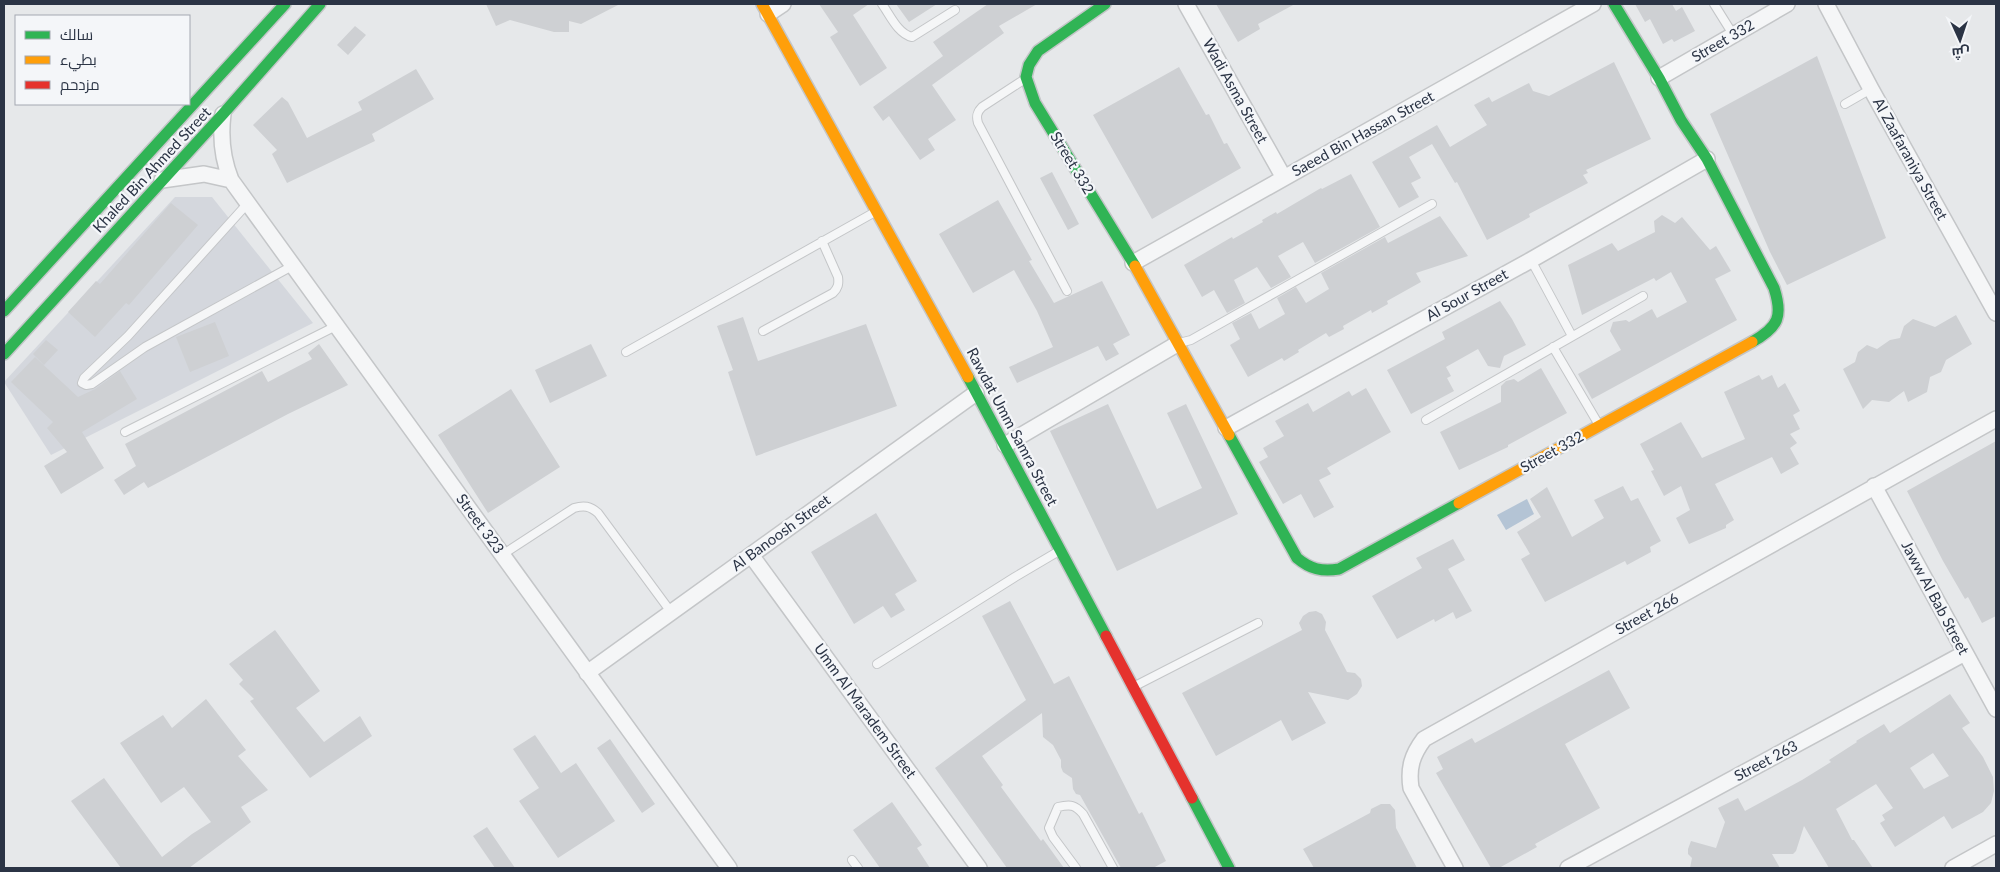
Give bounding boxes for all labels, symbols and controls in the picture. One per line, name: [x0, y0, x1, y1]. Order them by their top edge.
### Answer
legend: [15, 15, 190, 105]
street label: Street 332: [1688, 15, 1757, 65]
north arrow: [1935, 15, 1985, 65]
text: سالك: [60, 25, 93, 43]
street label: Wadi Asma Street: [1200, 35, 1272, 147]
text: ش: [1951, 44, 1970, 62]
text: بطيء: [60, 50, 97, 72]
text: مزدحم: [60, 75, 100, 95]
street label: Saeed Bin Hassan Street: [1288, 86, 1437, 180]
street label: Al Zaafaraniya Street: [1870, 94, 1952, 223]
street label: Khaled Bin Ahmed Street: [88, 102, 214, 236]
street label: Street 332: [1047, 128, 1098, 197]
street label: Al Sour Street: [1422, 264, 1511, 324]
street label: Rawdat Umm Samra Street: [963, 344, 1063, 509]
street label: Street 332: [1517, 426, 1586, 476]
street label: Street 323: [453, 490, 508, 557]
street label: Al Banoosh Street: [727, 490, 834, 574]
street label: Jaww Al Bab Street: [1898, 538, 1974, 658]
street label: Street 266: [1612, 588, 1682, 638]
street label: Umm Al Maradem Street: [811, 639, 921, 782]
street label: Street 263: [1731, 736, 1800, 784]

